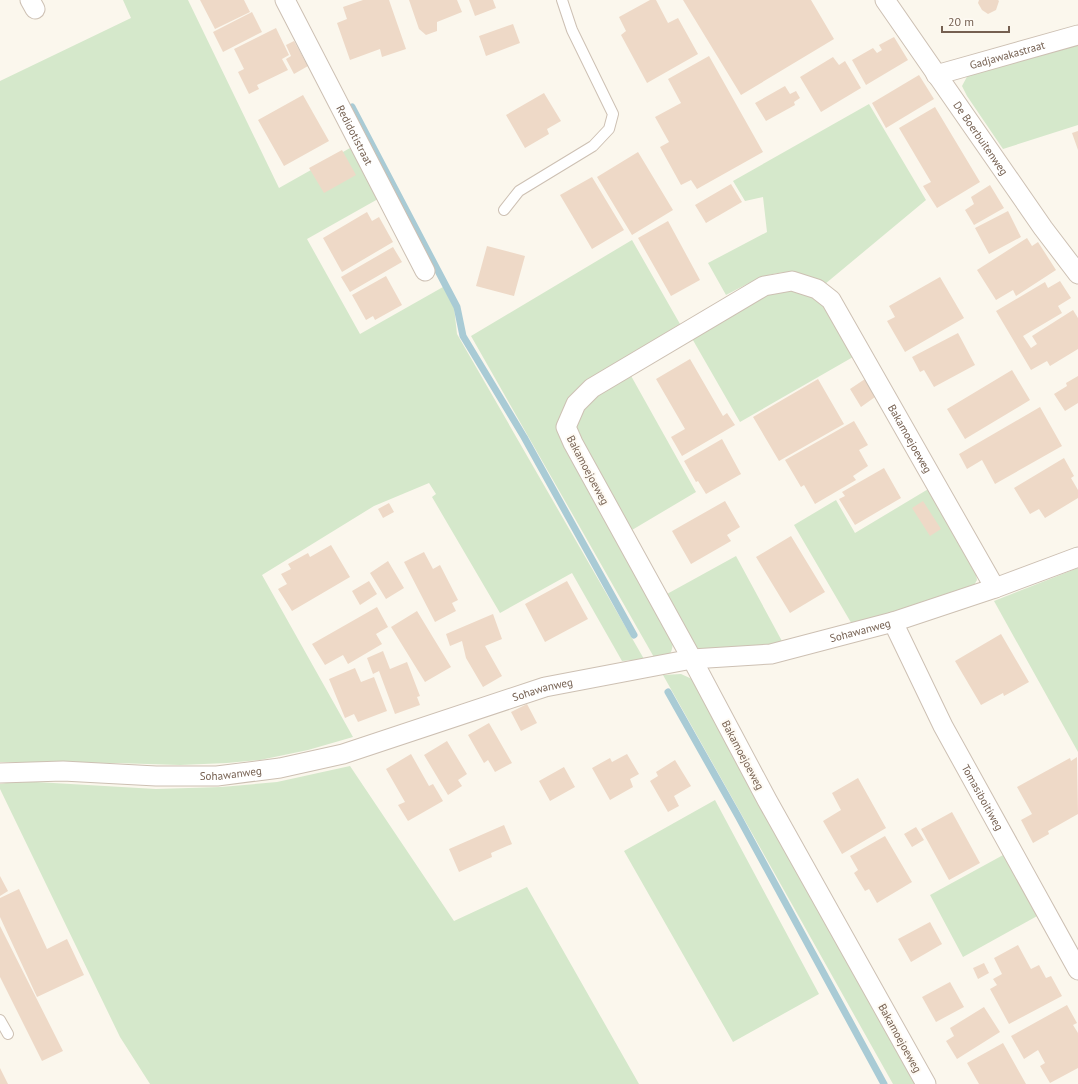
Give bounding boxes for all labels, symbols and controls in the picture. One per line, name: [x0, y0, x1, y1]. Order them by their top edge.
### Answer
scale bar: [942, 8, 1009, 34]
text: 20 m: [948, 14, 974, 29]
street label: Gadjawakastraat: [968, 38, 1047, 72]
street label: De Boerbuitenweg: [950, 98, 1011, 178]
street label: Redidotistraat: [333, 103, 376, 168]
street label: Bakamoejoeweg: [885, 402, 935, 476]
street label: Bakamoejoeweg: [564, 433, 612, 507]
street label: Sohawanweg: [828, 616, 892, 645]
street label: Sohawanweg: [510, 675, 574, 704]
street label: Bakamoejoeweg: [719, 718, 767, 792]
street label: Tomasiboitiweg: [959, 762, 1006, 833]
street label: Sohawanweg: [200, 763, 263, 783]
street label: Bakamoejoeweg: [875, 1001, 925, 1075]

